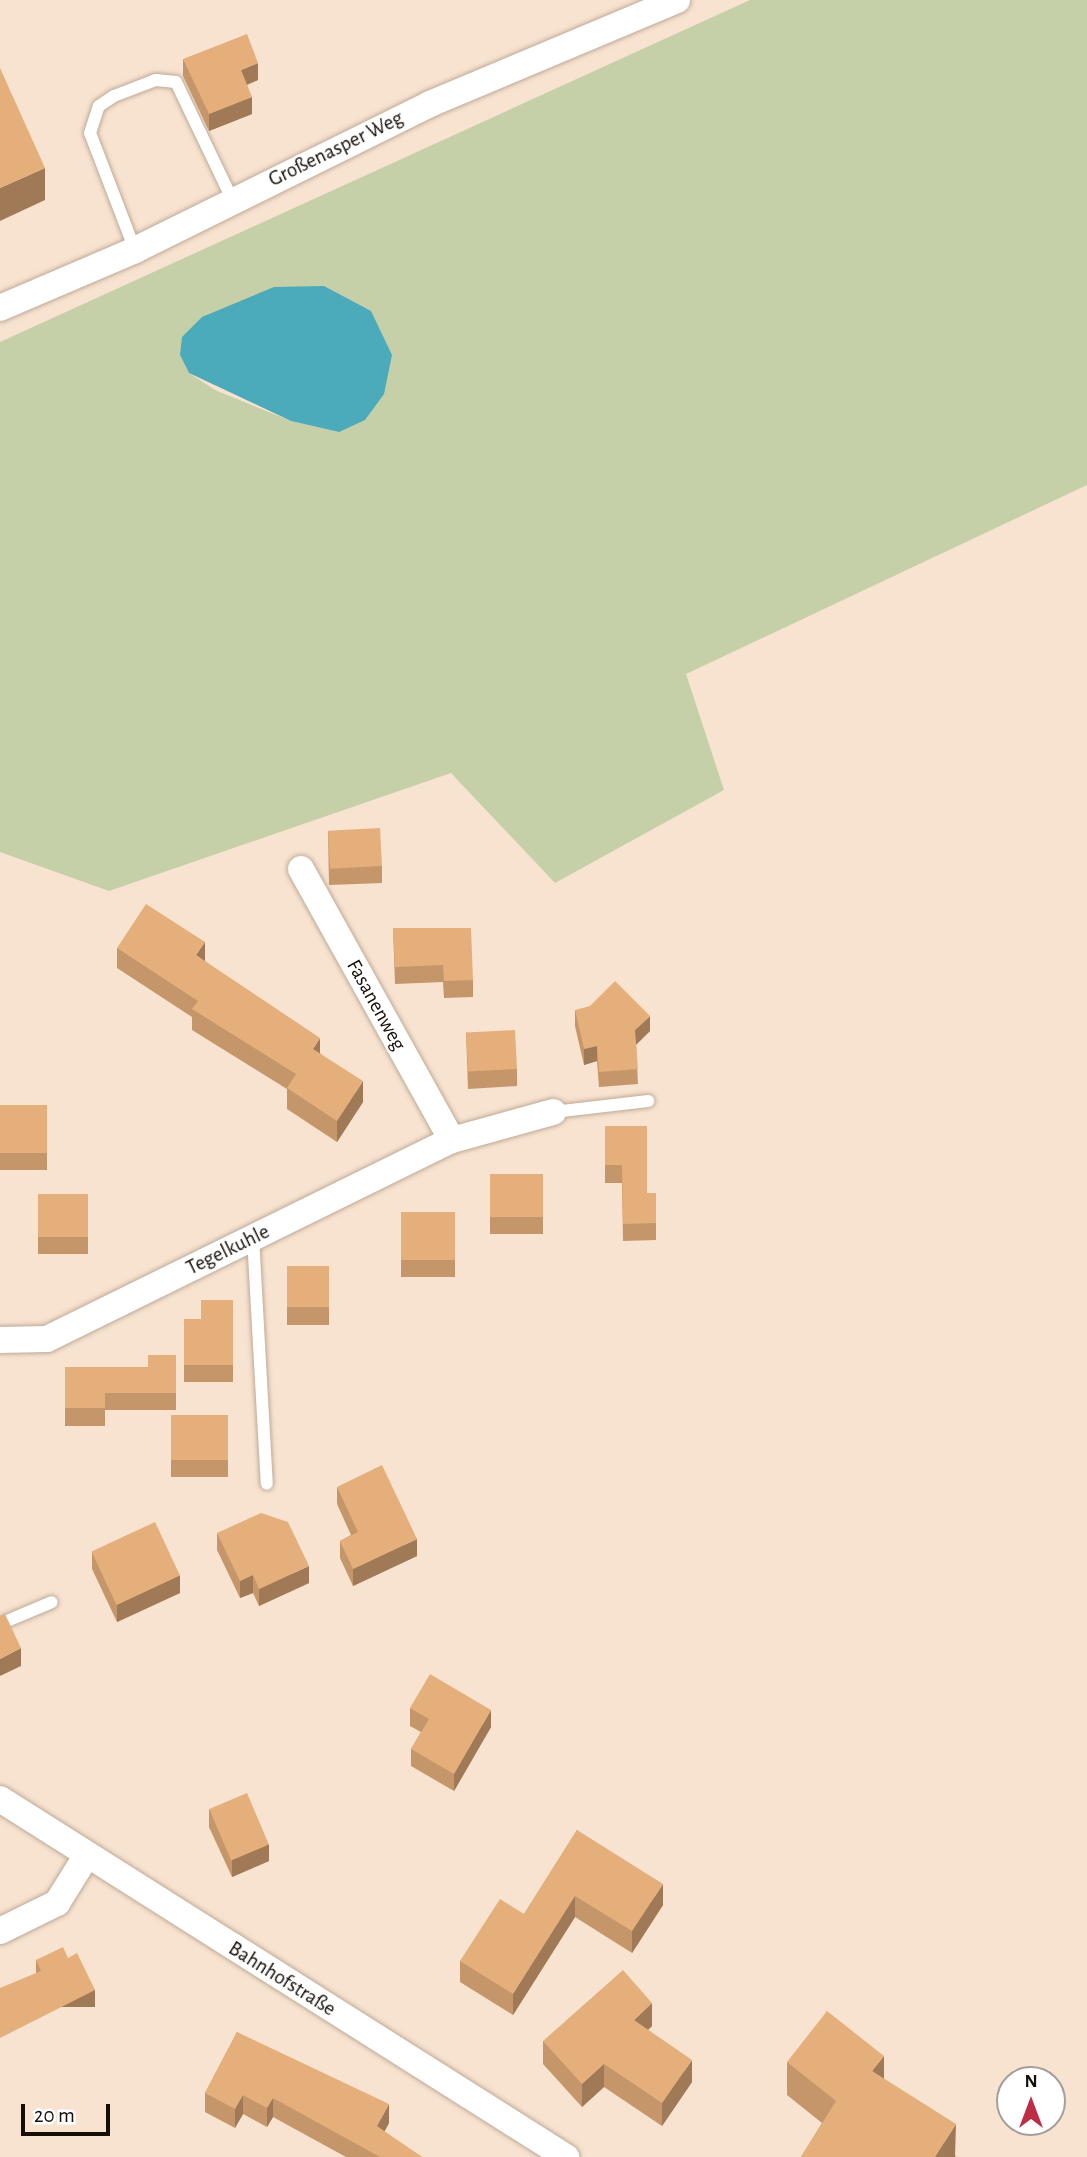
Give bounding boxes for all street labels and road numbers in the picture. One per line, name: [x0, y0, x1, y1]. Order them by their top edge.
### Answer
street label: Großenasper Weg: [265, 105, 407, 193]
street label: Fasanenweg: [341, 955, 411, 1055]
street label: Tegelkuhle: [182, 1219, 274, 1281]
street label: Bahnhofstraße: [224, 1936, 340, 2022]

